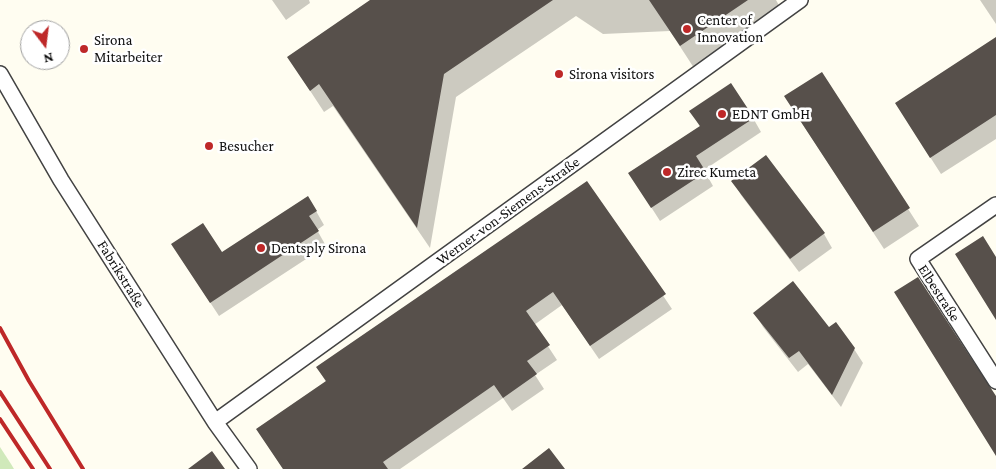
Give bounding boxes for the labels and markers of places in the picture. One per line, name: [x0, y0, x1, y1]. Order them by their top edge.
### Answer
place label: Center of Innovation: [697, 11, 763, 46]
marker: Center of Innovation: [681, 23, 693, 35]
place label: Sirona Mitarbeiter: [94, 31, 162, 66]
marker: Sirona Mitarbeiter: [78, 43, 90, 55]
place label: Sirona visitors: [569, 65, 654, 83]
marker: Sirona visitors: [553, 68, 565, 80]
place label: EDNT GmbH: [732, 105, 810, 123]
marker: EDNT GmbH: [716, 108, 728, 120]
place label: Besucher: [219, 137, 274, 155]
marker: Besucher: [203, 140, 215, 152]
place label: Zirec Kumeta: [677, 163, 756, 181]
marker: Zirec Kumeta: [661, 166, 673, 178]
place label: Dentsply Sirona: [271, 239, 366, 257]
marker: Dentsply Sirona: [255, 242, 267, 254]

